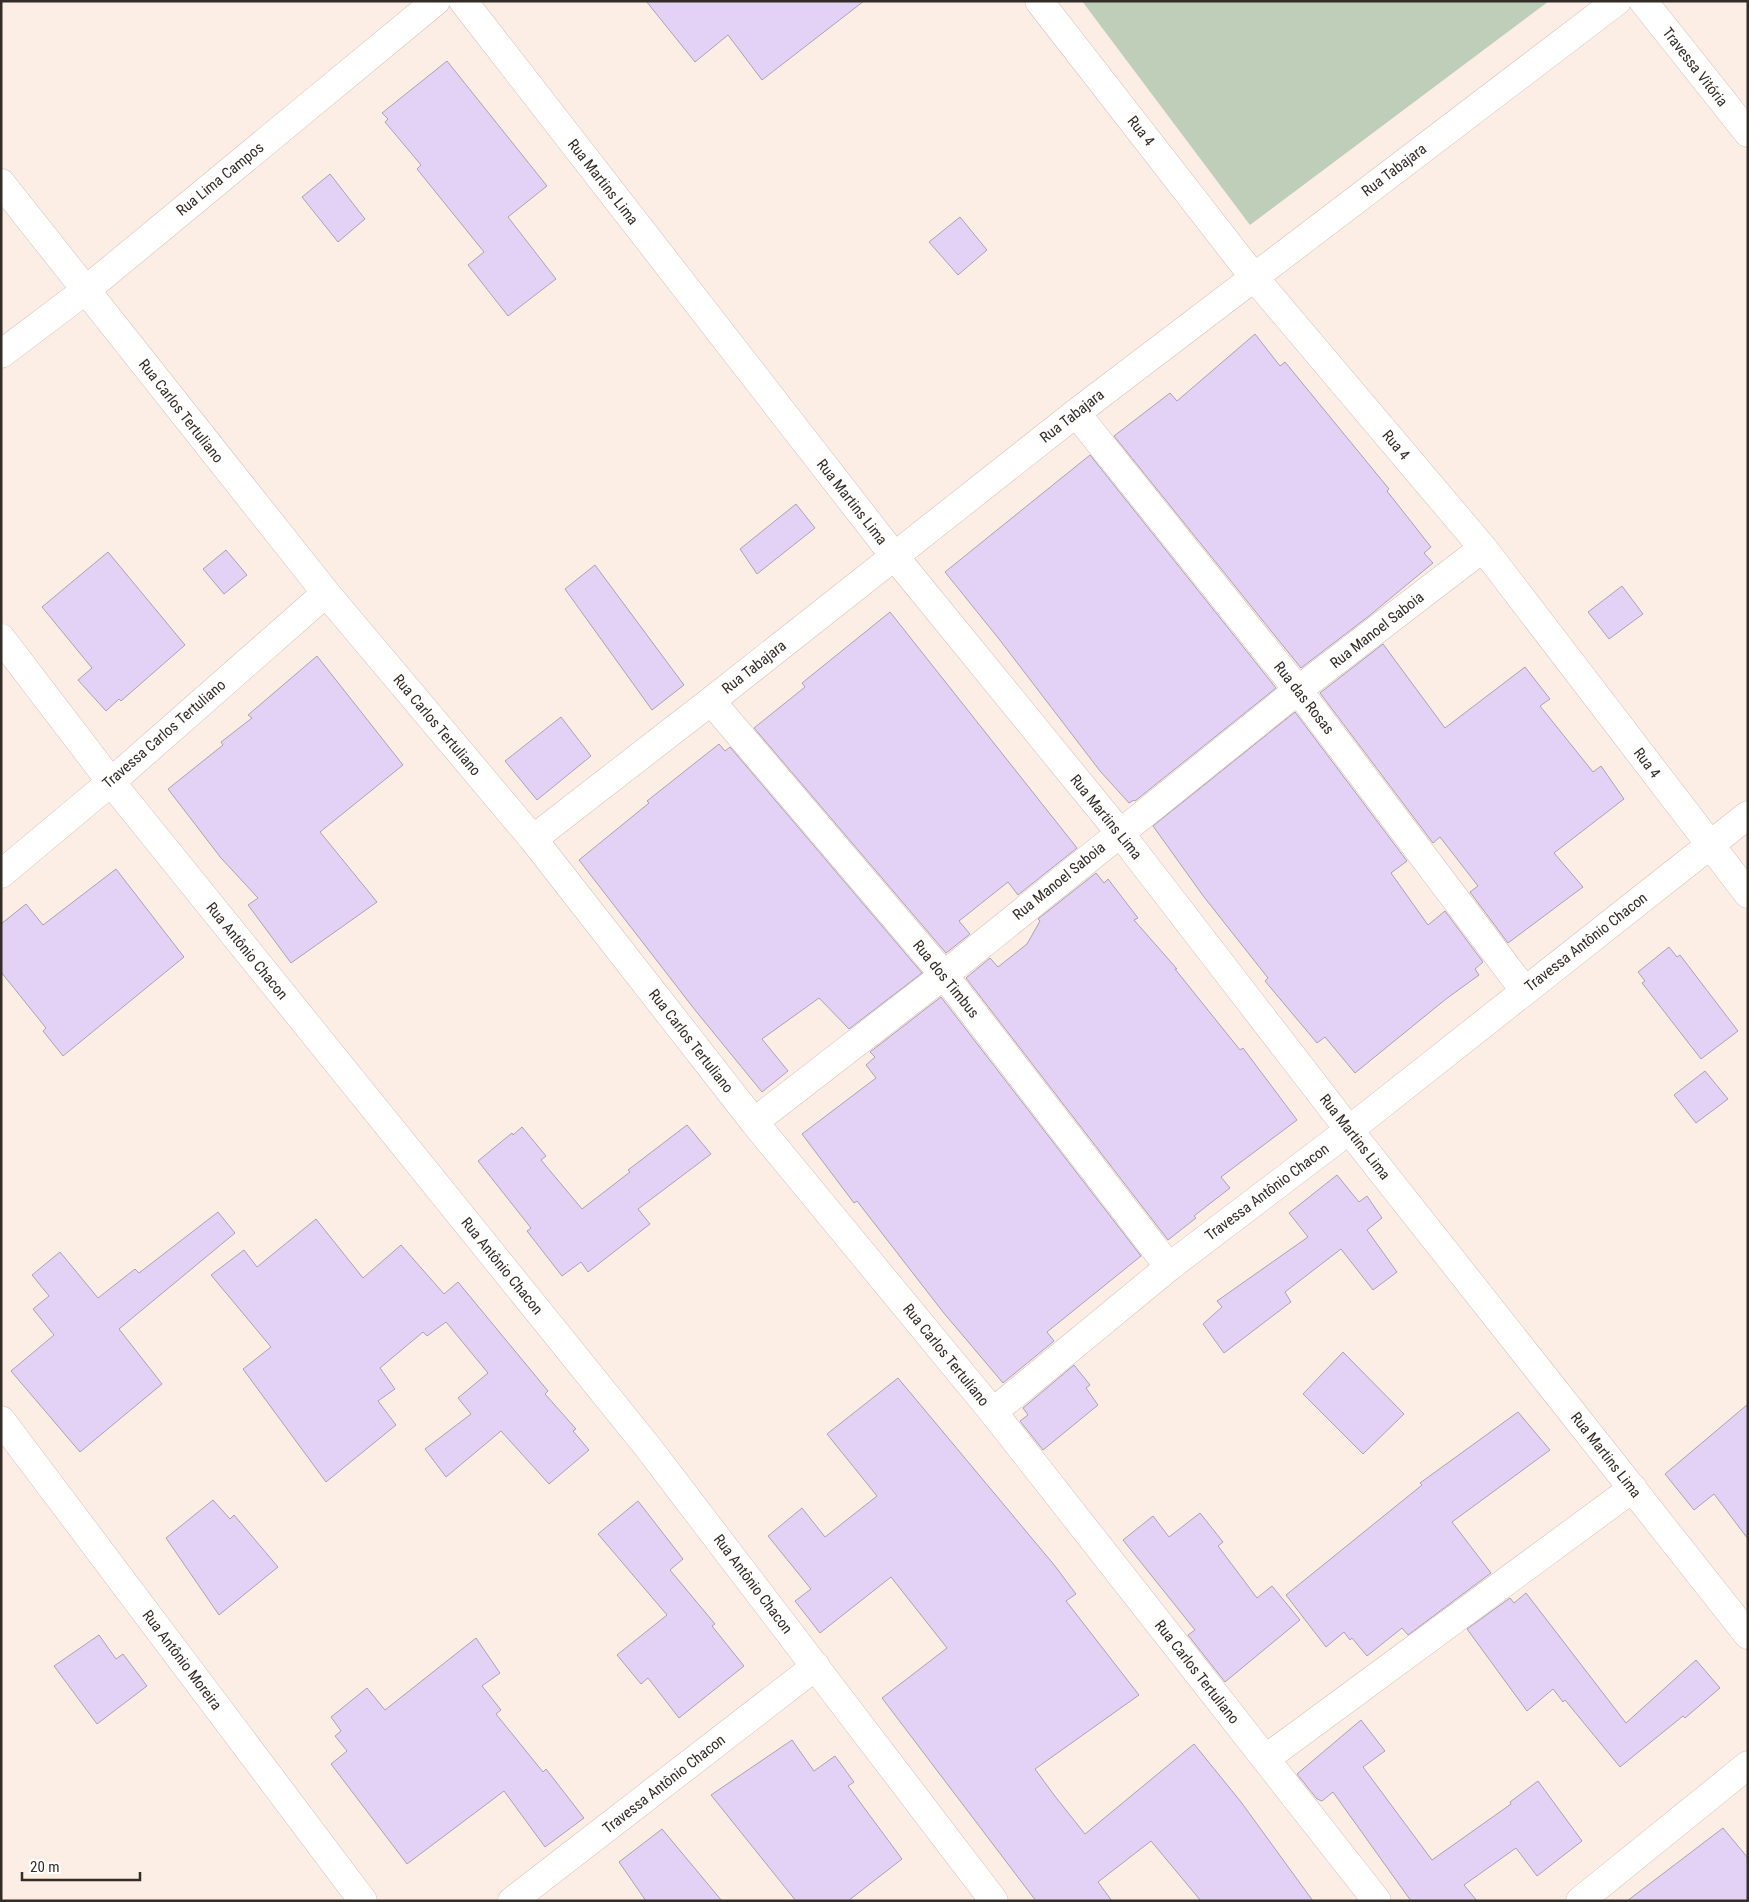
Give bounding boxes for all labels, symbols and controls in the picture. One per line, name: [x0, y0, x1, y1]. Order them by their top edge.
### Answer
street label: Travessa Vitória: [1659, 24, 1731, 110]
street label: Rua 4: [1124, 112, 1158, 150]
street label: Rua Martins Lima: [564, 136, 642, 228]
street label: Rua Lima Campos: [173, 138, 267, 220]
street label: Rua Tabajara: [1358, 140, 1430, 200]
street label: Rua Carlos Tertuliano: [135, 356, 227, 466]
street label: Rua Tabajara: [1036, 385, 1108, 447]
street label: Rua 4: [1378, 426, 1414, 464]
street label: Rua Martins Lima: [813, 456, 891, 548]
street label: Rua Manoel Saboia: [1327, 588, 1427, 672]
street label: Rua Tabajara: [718, 636, 790, 698]
street label: Rua das Rosas: [1270, 658, 1338, 738]
street label: Rua Carlos Tertuliano: [389, 671, 485, 779]
street label: Travessa Carlos Tertuliano: [99, 676, 229, 792]
street label: Rua 4: [1630, 744, 1664, 782]
street label: Rua Martins Lima: [1066, 771, 1146, 863]
street label: Rua Manoel Saboia: [1009, 838, 1109, 924]
street label: Travessa Antônio Chacon: [1521, 889, 1651, 995]
street label: Rua Antônio Chacon: [202, 899, 292, 1003]
street label: Rua dos Timbus: [909, 936, 983, 1022]
street label: Rua Carlos Tertuliano: [645, 986, 737, 1096]
street label: Rua Martins Lima: [1316, 1091, 1394, 1183]
street label: Travessa Antônio Chacon: [1202, 1140, 1332, 1244]
street label: Rua Antônio Chacon: [457, 1214, 547, 1318]
street label: Rua Carlos Tertuliano: [899, 1300, 993, 1410]
street label: Rua Martins Lima: [1567, 1409, 1645, 1501]
street label: Rua Antônio Chacon: [710, 1531, 796, 1637]
street label: Rua Antônio Moreira: [139, 1606, 225, 1714]
street label: Rua Carlos Tertuliano: [1151, 1617, 1243, 1727]
street label: Travessa Antônio Chacon: [599, 1731, 729, 1837]
scale bar: [22, 1850, 140, 1882]
text: 20 m: [30, 1858, 60, 1876]

